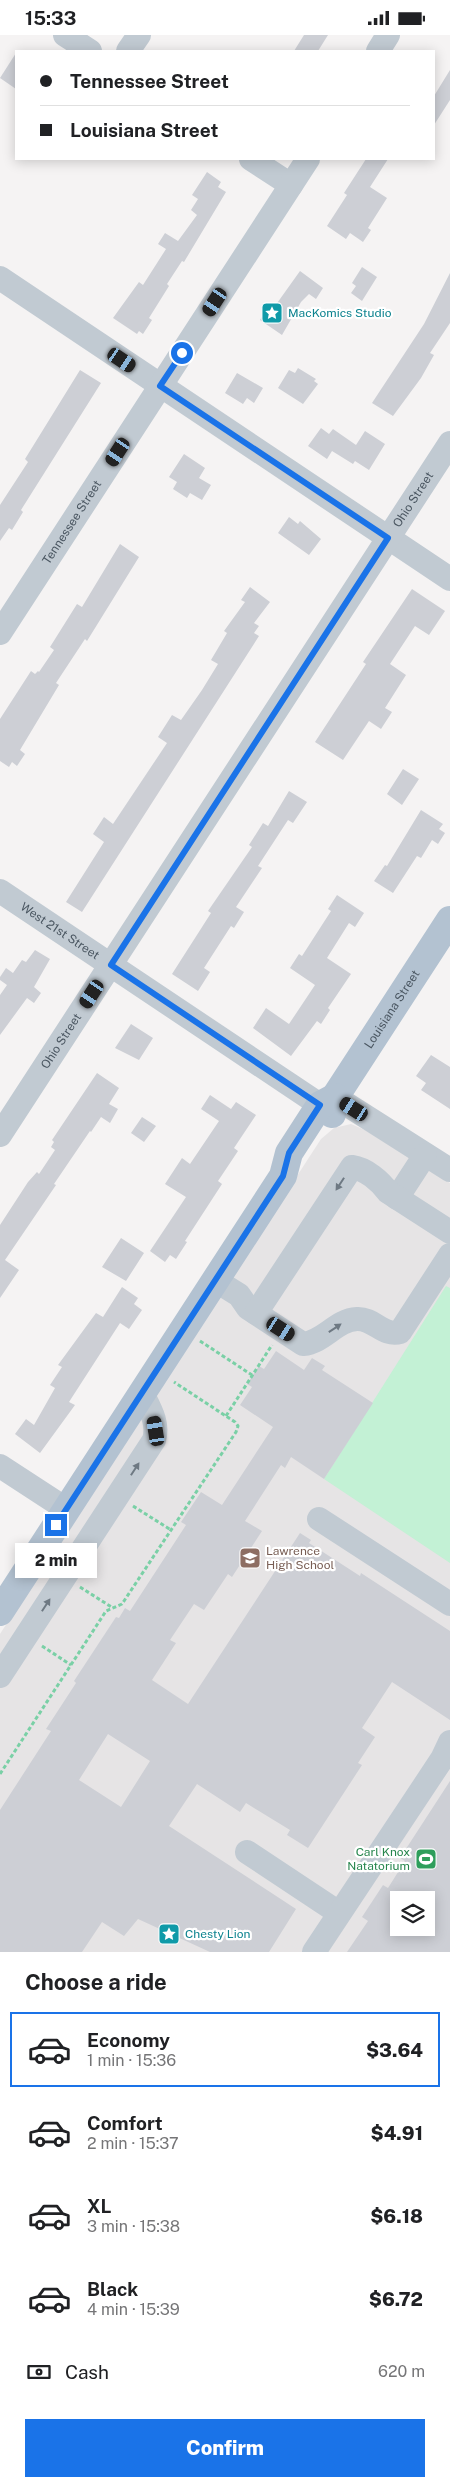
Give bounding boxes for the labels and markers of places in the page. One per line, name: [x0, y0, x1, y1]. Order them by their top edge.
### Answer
place icon: MacKomics Studio: [260, 301, 284, 325]
place label: MacKomics Studio: [288, 306, 392, 320]
place label: Lawrence High School: [266, 1544, 334, 1572]
school or university icon: Lawrence High School: [238, 1546, 262, 1570]
place label: Carl Knox Natatorium: [347, 1845, 410, 1873]
sports icon: Carl Knox Natatorium: [414, 1847, 438, 1871]
place icon: Chesty Lion: [157, 1922, 181, 1946]
place label: Chesty Lion: [185, 1927, 251, 1941]

